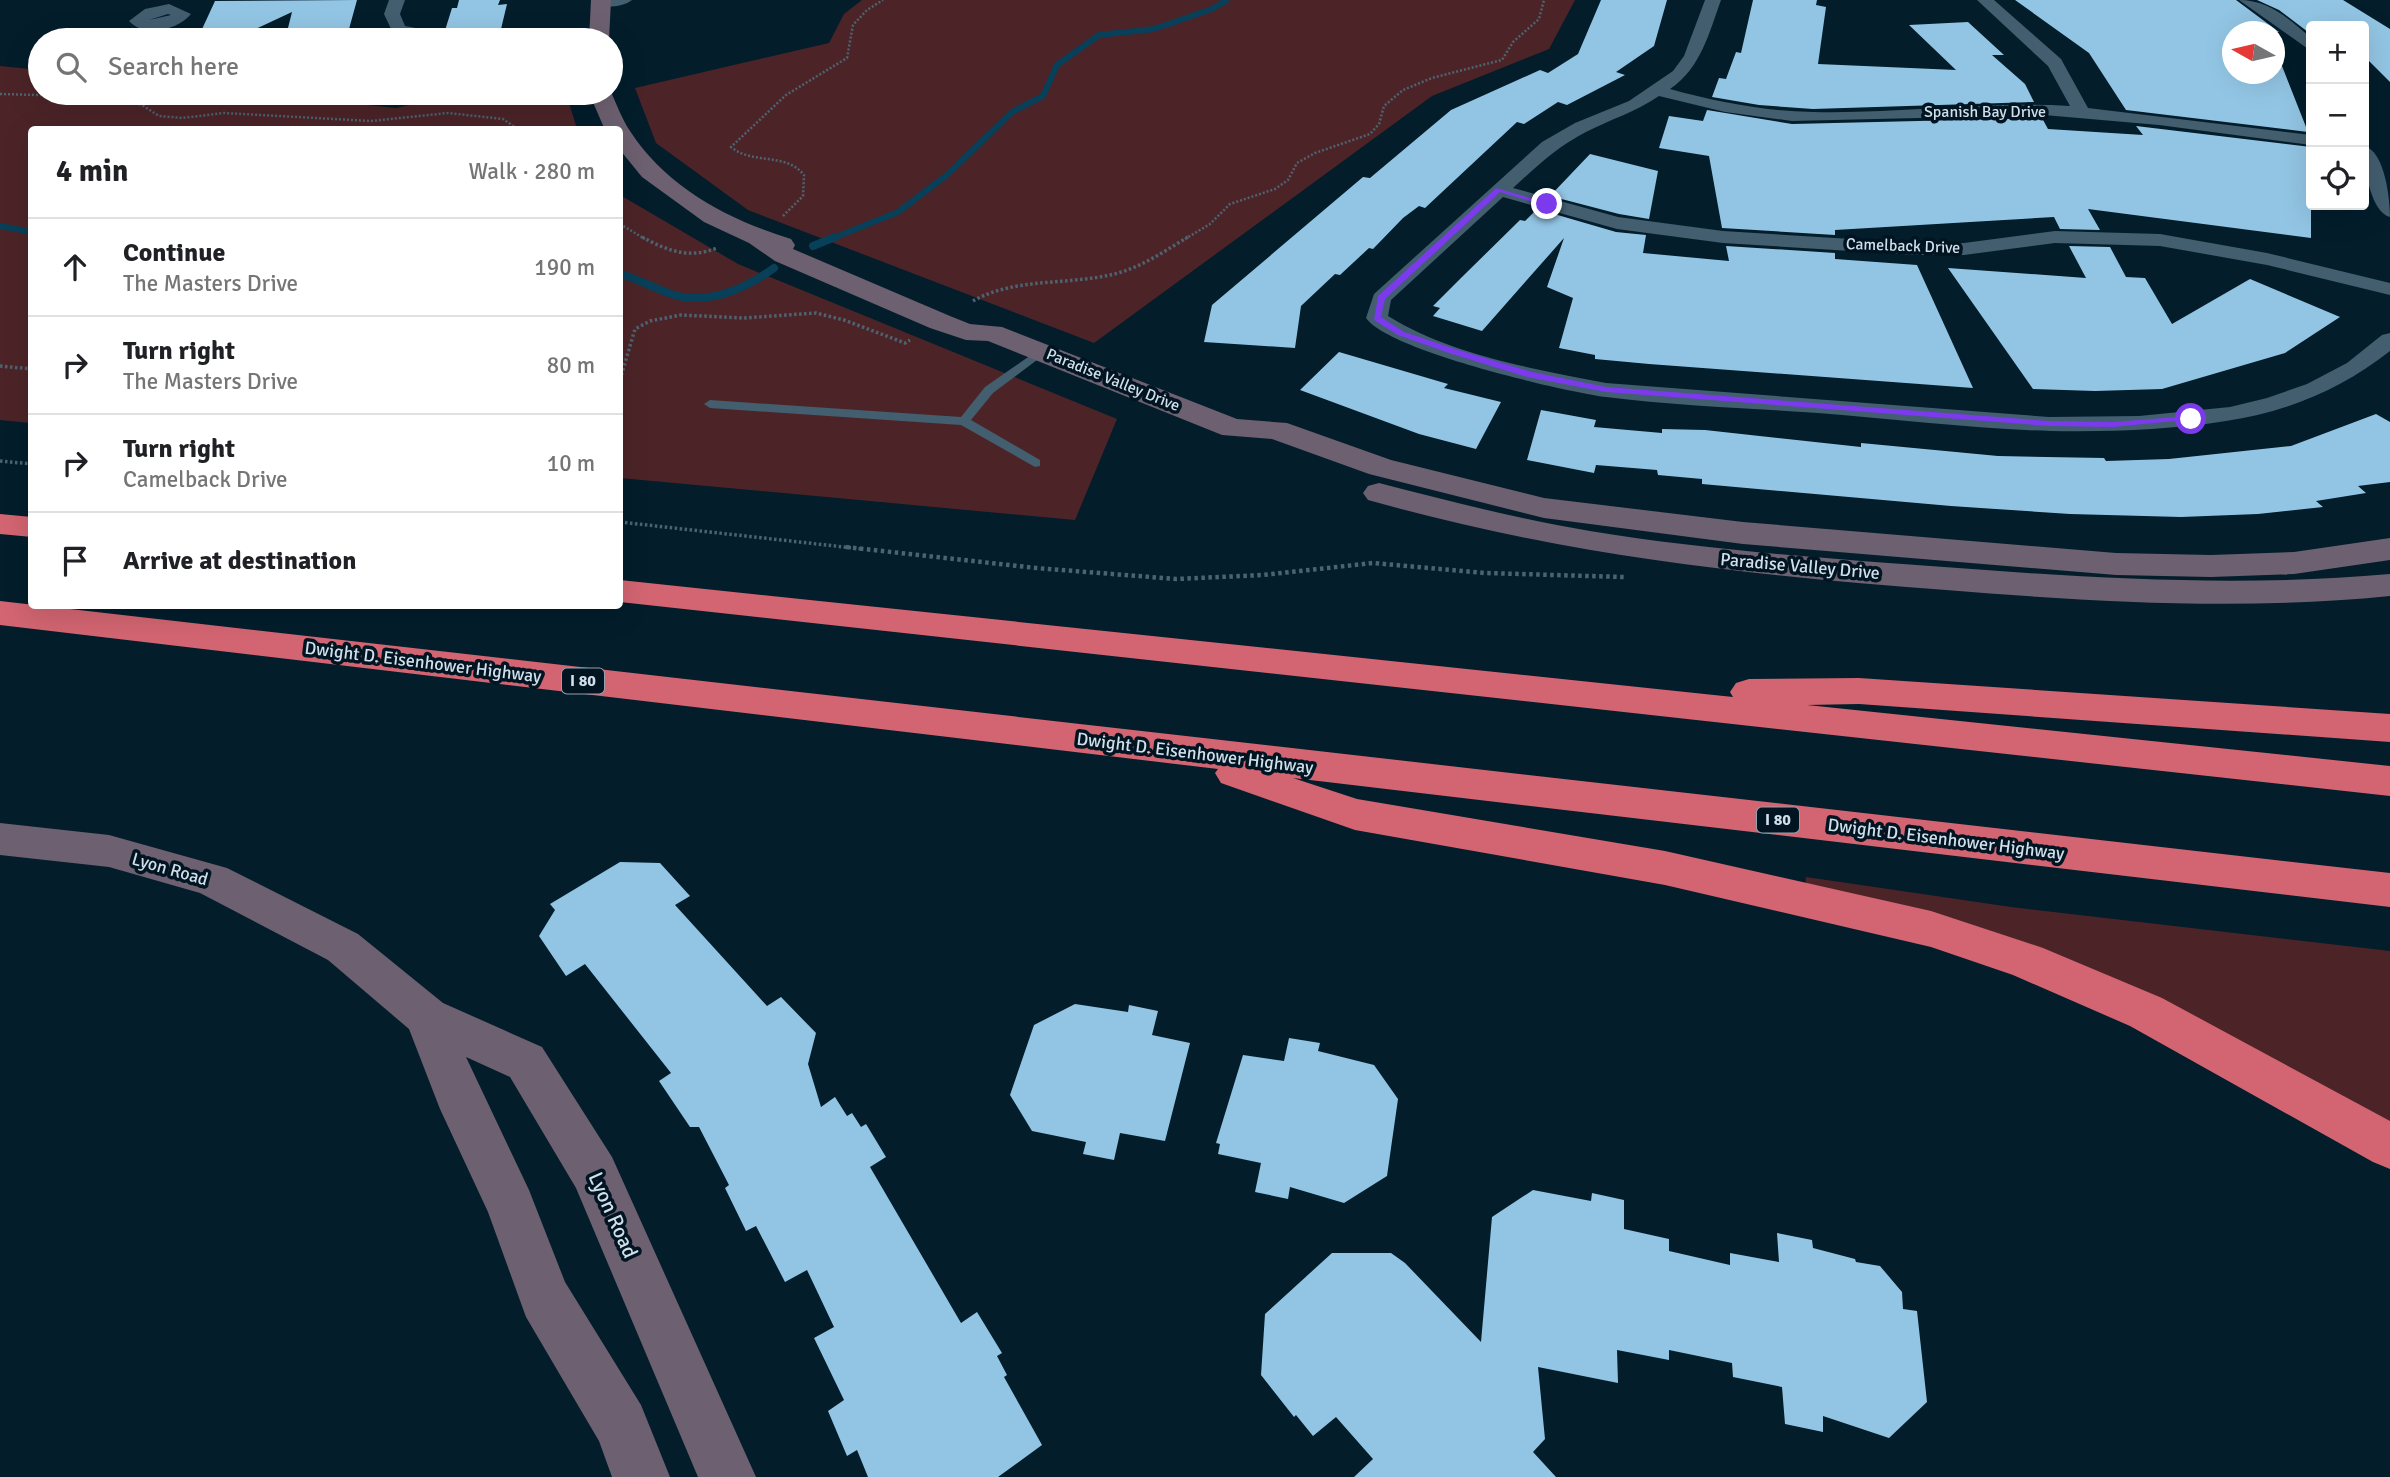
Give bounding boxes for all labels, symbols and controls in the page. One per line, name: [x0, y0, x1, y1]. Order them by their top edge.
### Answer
north arrow: [2222, 21, 2285, 84]
map controls: [2306, 21, 2369, 210]
button: +: [2306, 21, 2369, 84]
search box: [28, 28, 623, 105]
icon: search: [52, 48, 90, 86]
text: Search here: [108, 51, 239, 83]
button: −: [2306, 84, 2369, 147]
street label: Spanish Bay Drive: [1924, 102, 2046, 122]
button: locate: [2306, 147, 2369, 210]
text: 4 min: [56, 153, 128, 190]
text: Walk · 280 m: [469, 157, 595, 186]
route end: [1531, 188, 1562, 219]
street label: Camelback Drive: [1845, 234, 1961, 258]
text: Continue: [123, 237, 225, 269]
icon: ahead: [56, 248, 94, 286]
text: 190 m: [534, 253, 595, 282]
text: The Masters Drive: [123, 269, 298, 298]
text: Turn right: [123, 335, 235, 367]
street label: Paradise Valley Drive: [1043, 344, 1183, 416]
icon: right: [56, 346, 94, 384]
text: 80 m: [547, 351, 595, 380]
text: The Masters Drive: [123, 367, 298, 396]
route start: [2175, 403, 2206, 434]
text: Turn right: [123, 433, 235, 465]
icon: right: [56, 444, 94, 482]
text: 10 m: [547, 449, 595, 478]
text: Camelback Drive: [123, 465, 288, 494]
icon: arrive: [56, 542, 94, 580]
text: Arrive at destination: [123, 545, 356, 577]
street label: Paradise Valley Drive: [1719, 548, 1881, 584]
street label: Dwight D. Eisenhower Highway: [303, 637, 543, 688]
road number: I 80: [562, 668, 604, 694]
street label: Dwight D. Eisenhower Highway: [1075, 728, 1315, 779]
road number: I 80: [1757, 807, 1799, 832]
street label: Dwight D. Eisenhower Highway: [1826, 814, 2066, 865]
street label: Lyon Road: [129, 848, 211, 890]
street label: Lyon Road: [583, 1168, 643, 1262]

